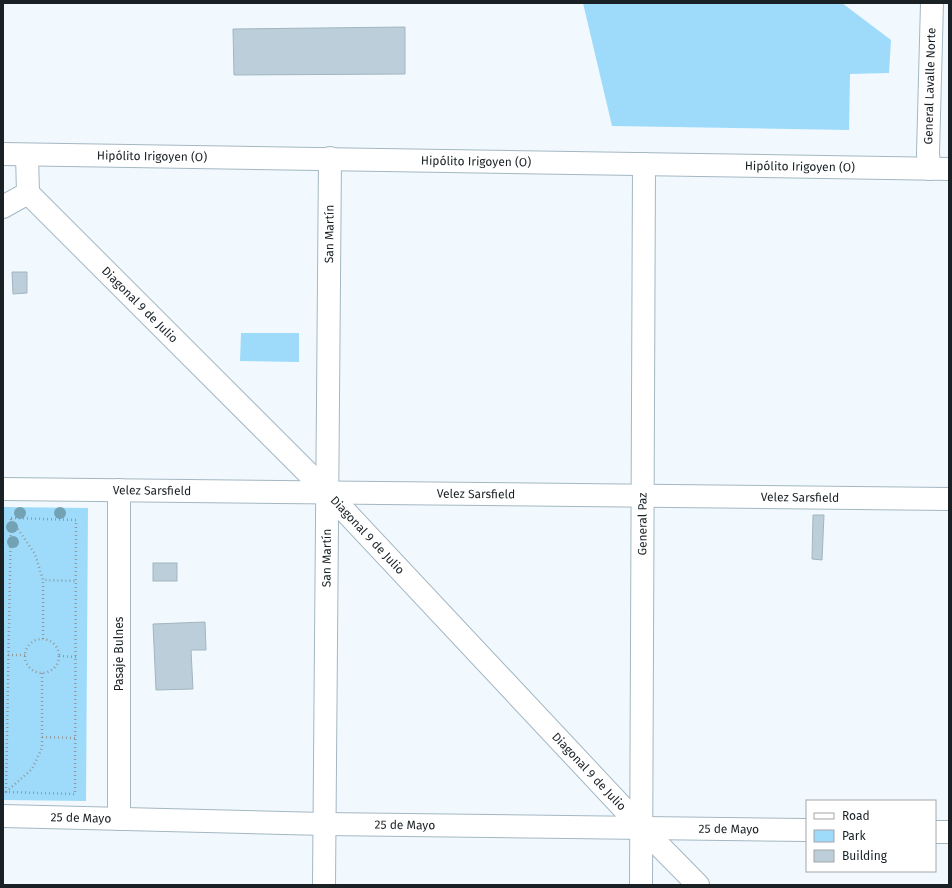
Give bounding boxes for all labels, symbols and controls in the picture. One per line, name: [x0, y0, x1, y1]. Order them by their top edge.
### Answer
street label: General Lavalle Norte: [921, 28, 938, 145]
street label: Hipólito Irigoyen (O): [97, 148, 207, 164]
street label: Hipólito Irigoyen (O): [421, 154, 531, 169]
street label: Hipólito Irigoyen (O): [745, 159, 855, 175]
street label: San Martín: [322, 205, 337, 263]
street label: Diagonal 9 de Julio: [99, 264, 181, 346]
street label: Velez Sarsfield: [113, 483, 191, 498]
street label: Velez Sarsfield: [437, 487, 515, 501]
street label: Velez Sarsfield: [761, 490, 839, 505]
street label: General Paz: [635, 492, 650, 556]
street label: Diagonal 9 de Julio: [328, 493, 407, 577]
street label: San Martín: [319, 529, 334, 587]
street label: Pasaje Bulnes: [112, 616, 126, 691]
street label: Diagonal 9 de Julio: [549, 730, 629, 813]
legend: [806, 800, 936, 872]
text: Road: [842, 809, 870, 823]
street label: 25 de Mayo: [50, 810, 111, 826]
street label: 25 de Mayo: [374, 818, 435, 832]
street label: 25 de Mayo: [698, 822, 759, 836]
text: Park: [842, 829, 866, 843]
text: Building: [842, 849, 888, 863]

